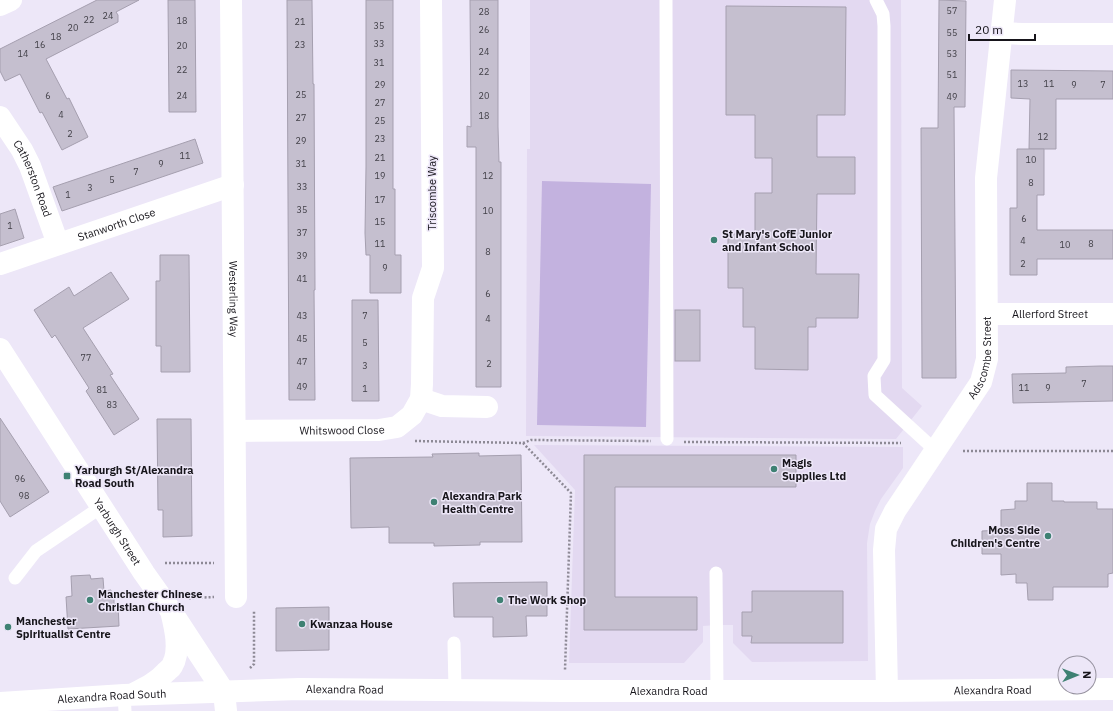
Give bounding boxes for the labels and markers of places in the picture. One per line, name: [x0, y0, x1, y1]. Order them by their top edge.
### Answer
place label: St Mary's CofE Junior and Infant School: [722, 227, 833, 254]
marker: St Mary's CofE Junior and Infant School: [709, 235, 719, 245]
place label: Magis Supplies Ltd: [782, 456, 846, 483]
place label: Yarburgh St/Alexandra Road South: [75, 463, 194, 490]
marker: Magis Supplies Ltd: [769, 464, 779, 474]
marker: Yarburgh St/Alexandra Road South: [62, 471, 72, 481]
place label: Alexandra Park Health Centre: [442, 489, 522, 516]
marker: Alexandra Park Health Centre: [429, 497, 439, 507]
place label: Moss Side Children's Centre: [950, 523, 1040, 550]
marker: Moss Side Children's Centre: [1043, 531, 1053, 541]
place label: Manchester Chinese Christian Church: [98, 587, 202, 614]
place label: The Work Shop: [508, 593, 586, 607]
marker: Manchester Chinese Christian Church: [85, 595, 95, 605]
marker: The Work Shop: [495, 595, 505, 605]
place label: Manchester Spiritualist Centre: [16, 614, 111, 641]
place label: Kwanzaa House: [310, 617, 393, 631]
marker: Kwanzaa House: [297, 619, 307, 629]
marker: Manchester Spiritualist Centre: [3, 622, 13, 632]

